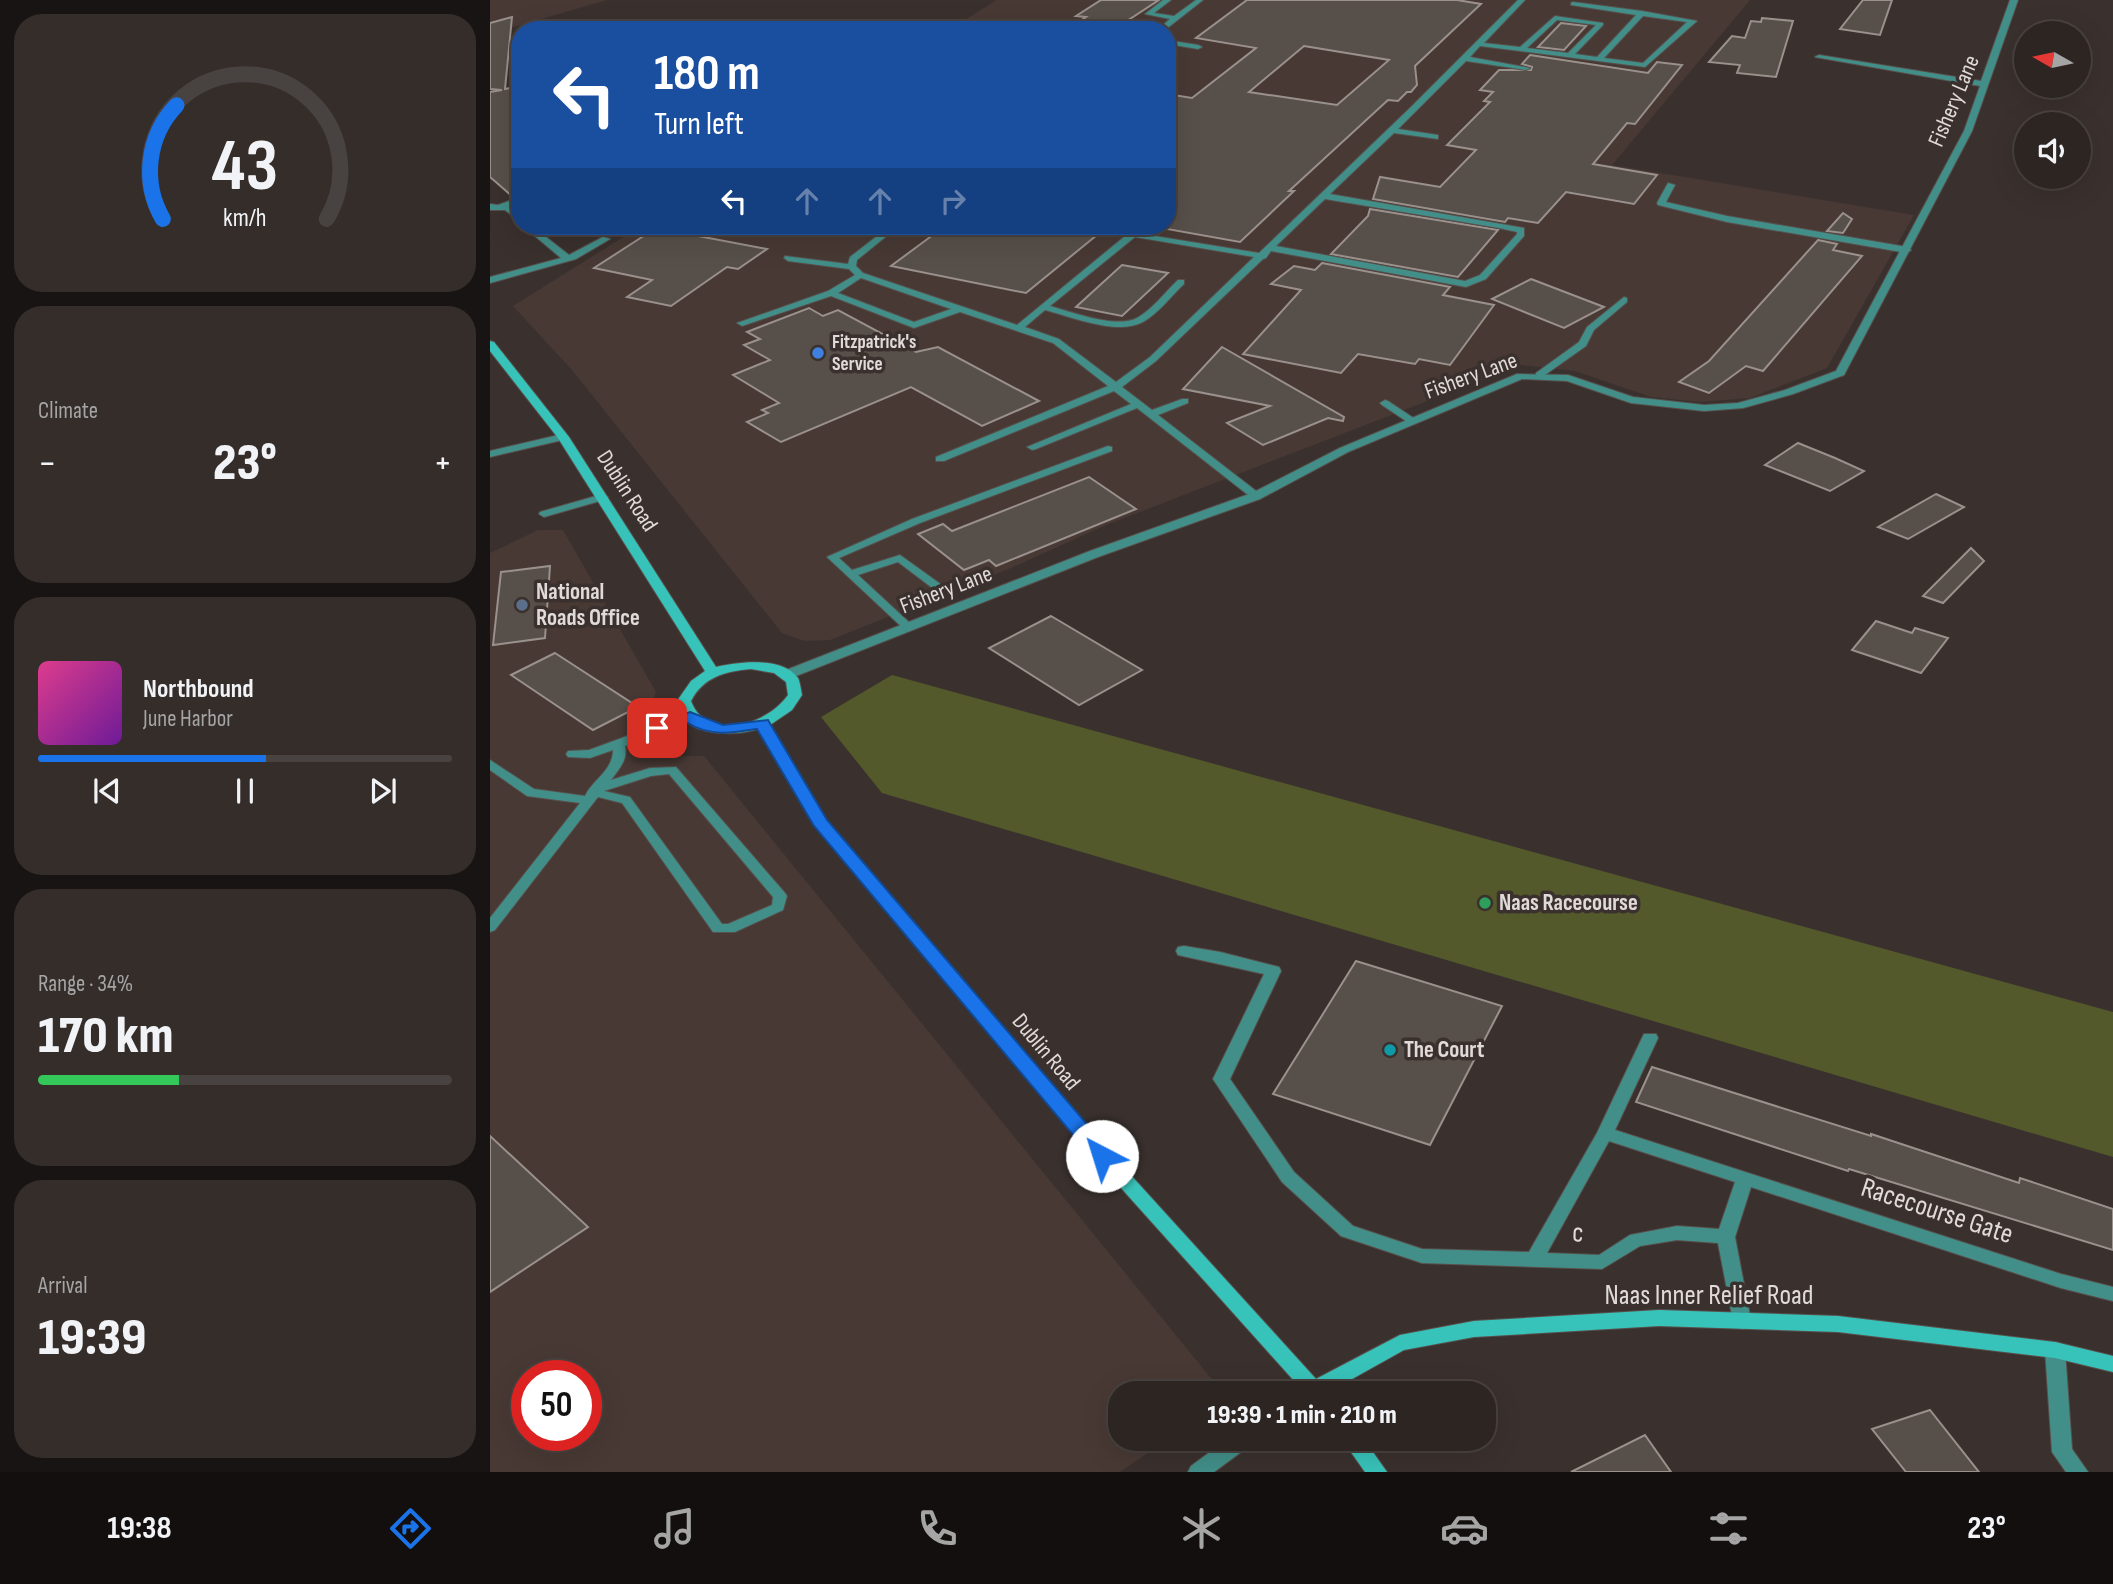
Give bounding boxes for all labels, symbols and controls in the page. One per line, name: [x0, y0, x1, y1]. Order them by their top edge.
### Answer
north arrow: [2014, 21, 2091, 98]
map controls: [2014, 21, 2091, 189]
text: 180 m: [654, 45, 760, 104]
icon: left: [539, 49, 630, 140]
street label: Fishery Lane: [1922, 51, 1986, 151]
text: Turn left: [654, 105, 744, 144]
button: sound: [2014, 112, 2091, 189]
text: 43: [212, 123, 278, 211]
icon: left: [715, 182, 753, 220]
icon: ahead: [788, 182, 826, 220]
icon: ahead: [861, 182, 899, 220]
icon: right: [934, 182, 972, 220]
text: km/h: [223, 203, 267, 234]
place label: Fitzpatrick's Service: [832, 331, 916, 376]
marker: Fitzpatrick's Service: [810, 345, 826, 361]
street label: Fishery Lane: [1421, 346, 1521, 406]
text: Climate: [38, 397, 98, 425]
text: 23°: [213, 432, 277, 495]
text: −: [38, 441, 57, 486]
text: +: [433, 441, 452, 486]
street label: Dublin Road: [590, 445, 664, 537]
street label: Fishery Lane: [896, 560, 996, 620]
place label: National Roads Office: [536, 578, 640, 632]
marker: National Roads Office: [514, 597, 530, 613]
text: Northbound: [143, 674, 254, 705]
pin: [627, 698, 687, 758]
text: June Harbor: [143, 705, 233, 733]
icon: arrive: [638, 709, 676, 747]
icon: previous: [88, 772, 126, 810]
icon: pause: [226, 772, 264, 810]
icon: next: [364, 772, 402, 810]
place label: Naas Racecourse: [1499, 889, 1638, 917]
marker: Naas Racecourse: [1477, 895, 1493, 911]
text: Range · 34%: [38, 970, 133, 998]
text: 170 km: [38, 1005, 174, 1068]
street label: Dublin Road: [1006, 1008, 1086, 1096]
place label: The Court: [1404, 1036, 1485, 1064]
marker: The Court: [1382, 1042, 1398, 1058]
position arrow: [1065, 1119, 1139, 1193]
street label: Racecourse Gate: [1857, 1171, 2017, 1251]
street label: c: [1572, 1216, 1584, 1250]
text: Arrival: [38, 1272, 87, 1300]
street label: Naas Inner Relief Road: [1604, 1279, 1814, 1312]
text: 19:39: [38, 1307, 146, 1370]
speed limit sign: 50: [511, 1360, 602, 1451]
text: 19:39 · 1 min · 210 m: [1207, 1400, 1397, 1431]
icon: directions: [386, 1504, 435, 1553]
icon: music: [650, 1504, 699, 1553]
icon: phone: [913, 1504, 962, 1553]
icon: climate: [1177, 1504, 1226, 1553]
icon: car: [1440, 1504, 1489, 1553]
icon: filters: [1704, 1504, 1753, 1553]
text: 19:38: [107, 1509, 172, 1548]
text: 23°: [1967, 1509, 2006, 1548]

